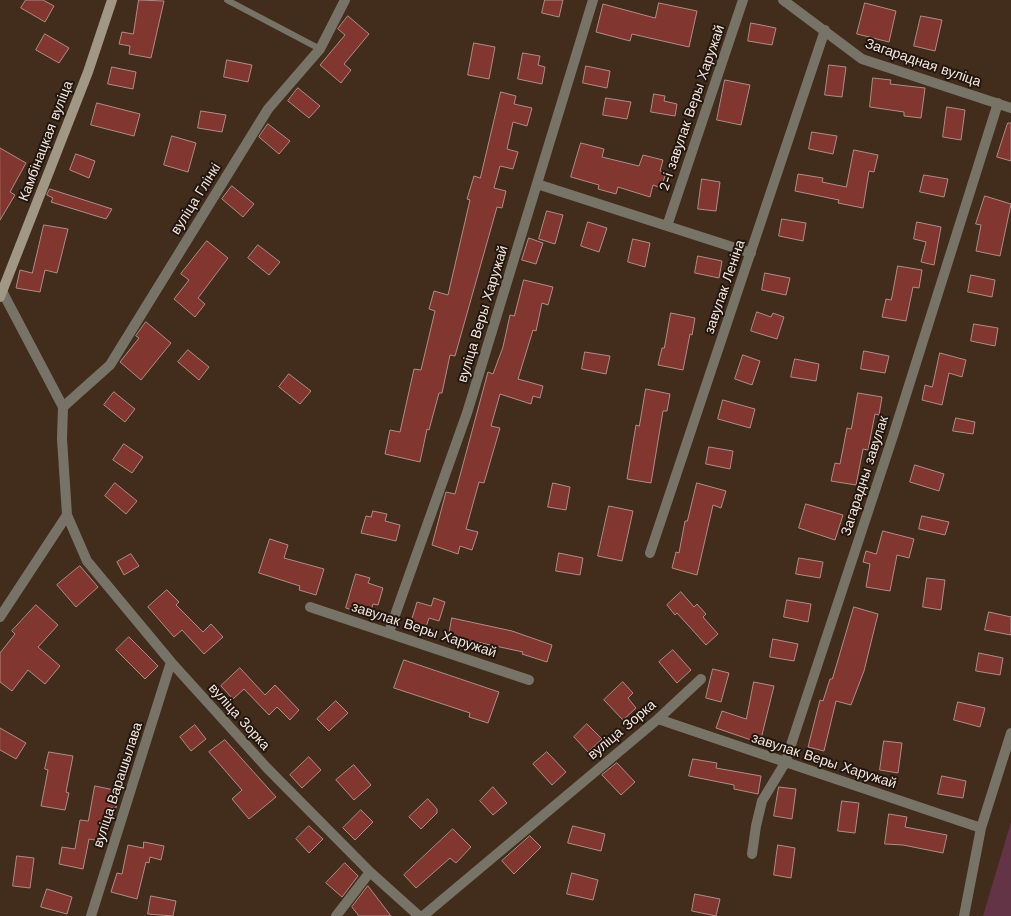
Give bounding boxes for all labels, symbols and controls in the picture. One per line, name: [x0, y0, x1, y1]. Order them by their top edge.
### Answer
street label: 2-і завулак Веры Харужай: [656, 23, 728, 193]
street label: Загарадная вуліца: [863, 35, 983, 91]
street label: Камбінацкая вуліца: [15, 78, 77, 204]
street label: вуліца Глінкі: [167, 160, 225, 238]
street label: завулак Леніна: [701, 238, 749, 336]
street label: вуліца Веры Харужай: [454, 243, 512, 385]
street label: Загарадны завулак: [838, 414, 892, 538]
street label: завулак Веры Харужай: [349, 599, 499, 661]
street label: вуліца Зорка: [205, 680, 273, 754]
street label: вуліца Зорка: [584, 697, 660, 763]
street label: вуліца Варашылава: [90, 720, 146, 850]
street label: завулак Веры Харужай: [749, 730, 899, 792]

